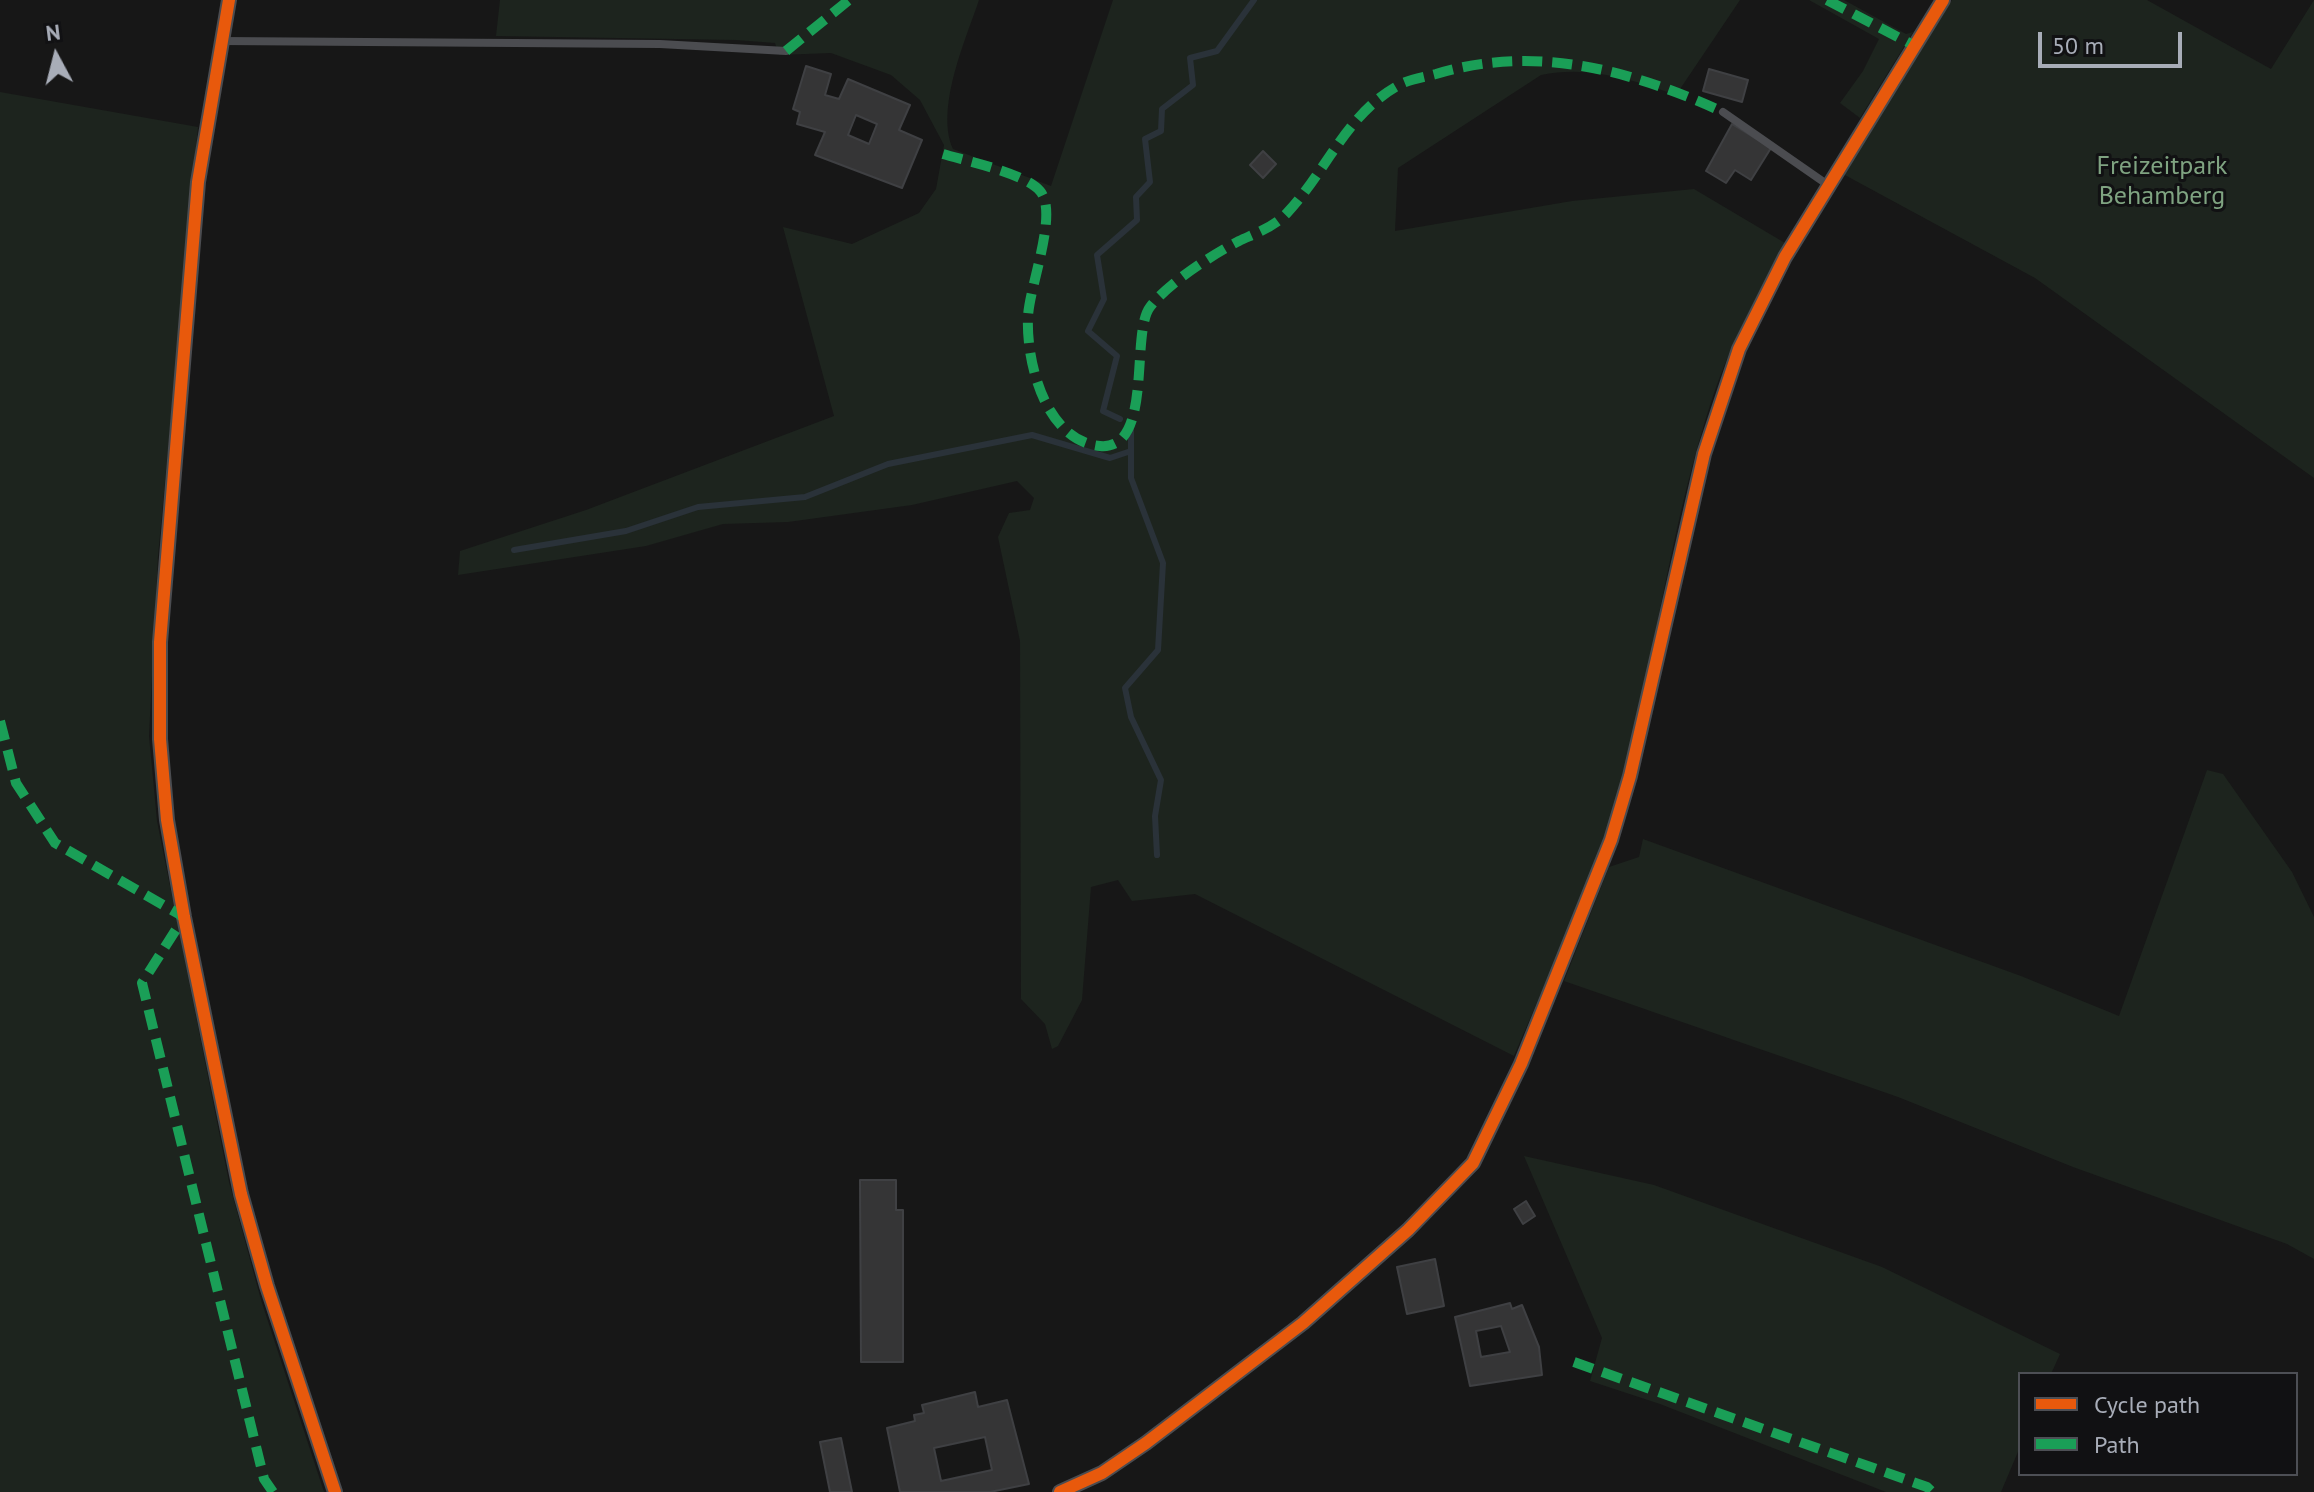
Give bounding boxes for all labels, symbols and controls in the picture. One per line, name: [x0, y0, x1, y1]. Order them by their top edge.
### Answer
north arrow: [16, 16, 96, 96]
scale bar: [2042, 16, 2186, 66]
text: N: [44, 17, 62, 47]
text: 50 m: [2052, 30, 2104, 61]
park label: Freizeitpark Behamberg: [2097, 151, 2227, 212]
legend: [2018, 1372, 2298, 1476]
text: Cycle path: [2094, 1389, 2200, 1420]
text: Path: [2094, 1429, 2140, 1460]

